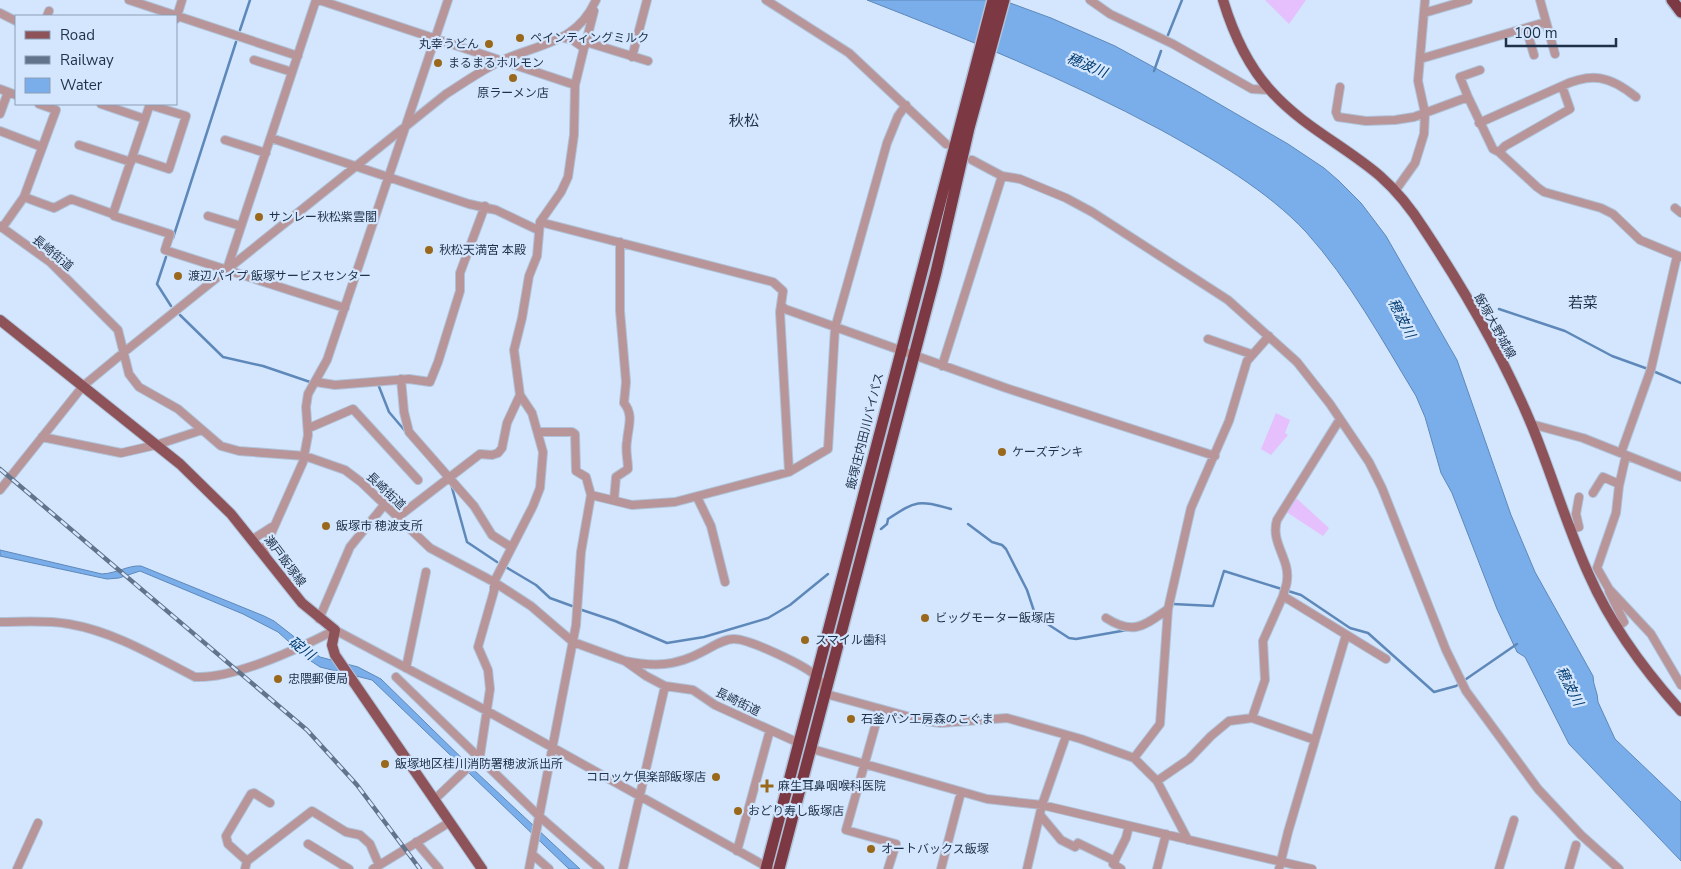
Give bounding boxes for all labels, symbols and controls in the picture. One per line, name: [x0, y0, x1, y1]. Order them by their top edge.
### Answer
legend: [15, 15, 178, 105]
scale bar: [1506, 15, 1616, 47]
text: 100 m: [1514, 23, 1558, 43]
text: Road: [60, 25, 95, 45]
place label: ペインティングミルク: [530, 30, 649, 46]
marker: ペインティングミルク: [514, 32, 526, 44]
place label: 丸幸うどん: [419, 36, 479, 52]
marker: 丸幸うどん: [483, 38, 495, 50]
water label: 穂波川: [1064, 49, 1112, 83]
text: Railway: [60, 50, 114, 70]
place label: まるまるホルモン: [448, 55, 544, 71]
marker: まるまるホルモン: [432, 57, 444, 69]
marker: 原ラーメン店: [507, 72, 519, 84]
text: Water: [60, 75, 103, 95]
place label: 原ラーメン店: [477, 85, 549, 101]
district label: 秋松: [729, 111, 759, 131]
place label: サンレー秋松紫雲閣: [269, 209, 377, 225]
marker: サンレー秋松紫雲閣: [253, 211, 265, 223]
street label: 長崎街道: [29, 232, 77, 274]
place label: 秋松天満宮 本殿: [439, 242, 526, 258]
marker: 秋松天満宮 本殿: [423, 244, 435, 256]
place label: 渡辺パイプ 飯塚サービスセンター: [188, 268, 371, 284]
marker: 渡辺パイプ 飯塚サービスセンター: [172, 270, 184, 282]
street label: 飯塚大野城線: [1471, 291, 1519, 361]
district label: 若菜: [1568, 293, 1598, 313]
water label: 穂波川: [1384, 295, 1420, 343]
street label: 飯塚庄内田川バイパス: [843, 371, 887, 491]
place label: ケーズデンキ: [1012, 444, 1083, 460]
marker: ケーズデンキ: [996, 446, 1008, 458]
street label: 長崎街道: [363, 469, 409, 513]
place label: 飯塚市 穂波支所: [336, 518, 423, 534]
marker: 飯塚市 穂波支所: [320, 520, 332, 532]
street label: 瀬戸飯塚線: [261, 532, 309, 590]
place label: ビッグモーター飯塚店: [935, 610, 1055, 626]
marker: ビッグモーター飯塚店: [919, 612, 931, 624]
water label: 碇川: [285, 632, 320, 666]
place label: スマイル歯科: [815, 632, 887, 648]
marker: スマイル歯科: [799, 634, 811, 646]
water label: 穂波川: [1552, 663, 1588, 711]
place label: 忠隈郵便局: [288, 671, 348, 687]
marker: 忠隈郵便局: [272, 673, 284, 685]
street label: 長崎街道: [713, 684, 763, 720]
place label: 石釜パン工房森のこぐま: [861, 711, 994, 727]
marker: 石釜パン工房森のこぐま: [845, 713, 857, 725]
place label: 飯塚地区桂川消防署穂波派出所: [395, 756, 563, 772]
marker: 飯塚地区桂川消防署穂波派出所: [379, 758, 391, 770]
place label: コロッケ倶楽部飯塚店: [586, 769, 706, 785]
marker: コロッケ倶楽部飯塚店: [710, 771, 722, 783]
place label: 麻生耳鼻咽喉科医院: [778, 778, 886, 794]
marker: 麻生耳鼻咽喉科医院: [760, 779, 774, 793]
place label: おどり寿し飯塚店: [748, 803, 844, 819]
marker: おどり寿し飯塚店: [732, 805, 744, 817]
place label: オートバックス飯塚: [881, 841, 989, 857]
marker: オートバックス飯塚: [865, 843, 877, 855]

